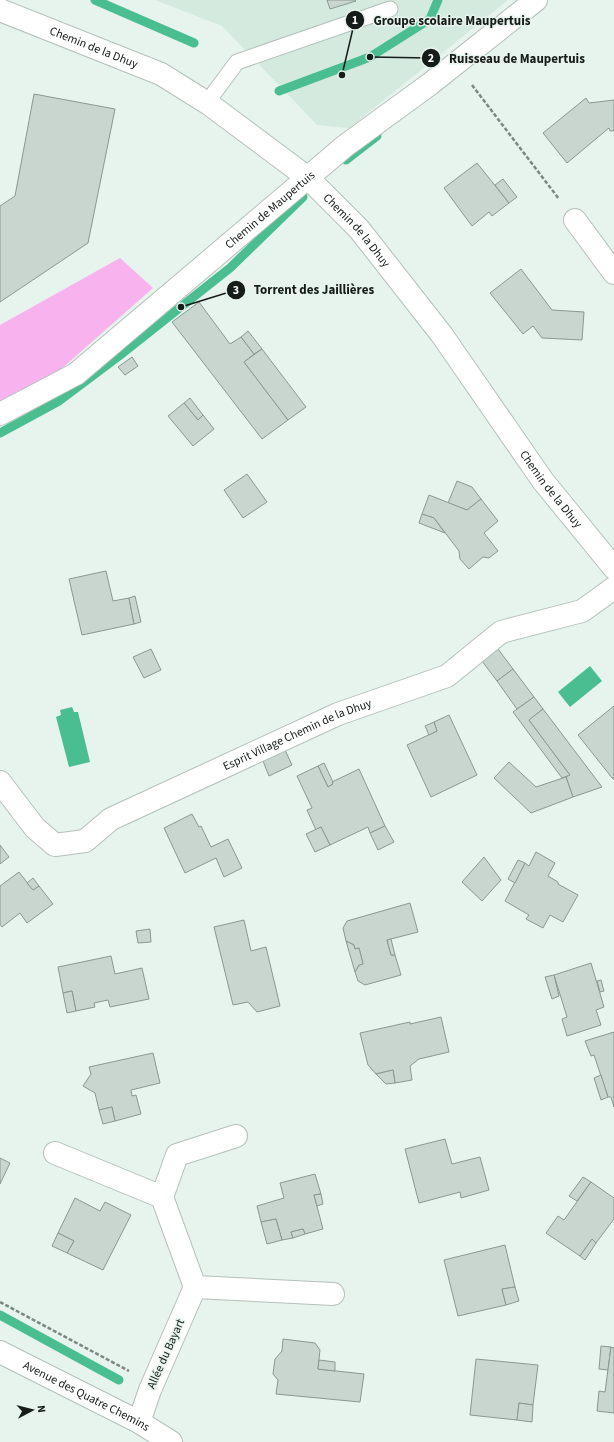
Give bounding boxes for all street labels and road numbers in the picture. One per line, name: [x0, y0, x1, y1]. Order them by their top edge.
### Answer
street label: Chemin de la Dhuy: [47, 22, 141, 73]
street label: Chemin de Maupertuis: [221, 167, 318, 253]
street label: Chemin de la Dhuy: [319, 189, 395, 271]
street label: Chemin de la Dhuy: [516, 447, 587, 532]
street label: Esprit Village Chemin de la Dhuy: [220, 694, 374, 775]
street label: Allée du Bayart: [143, 1316, 189, 1392]
street label: Avenue des Quatre Chemins: [20, 1357, 153, 1435]

